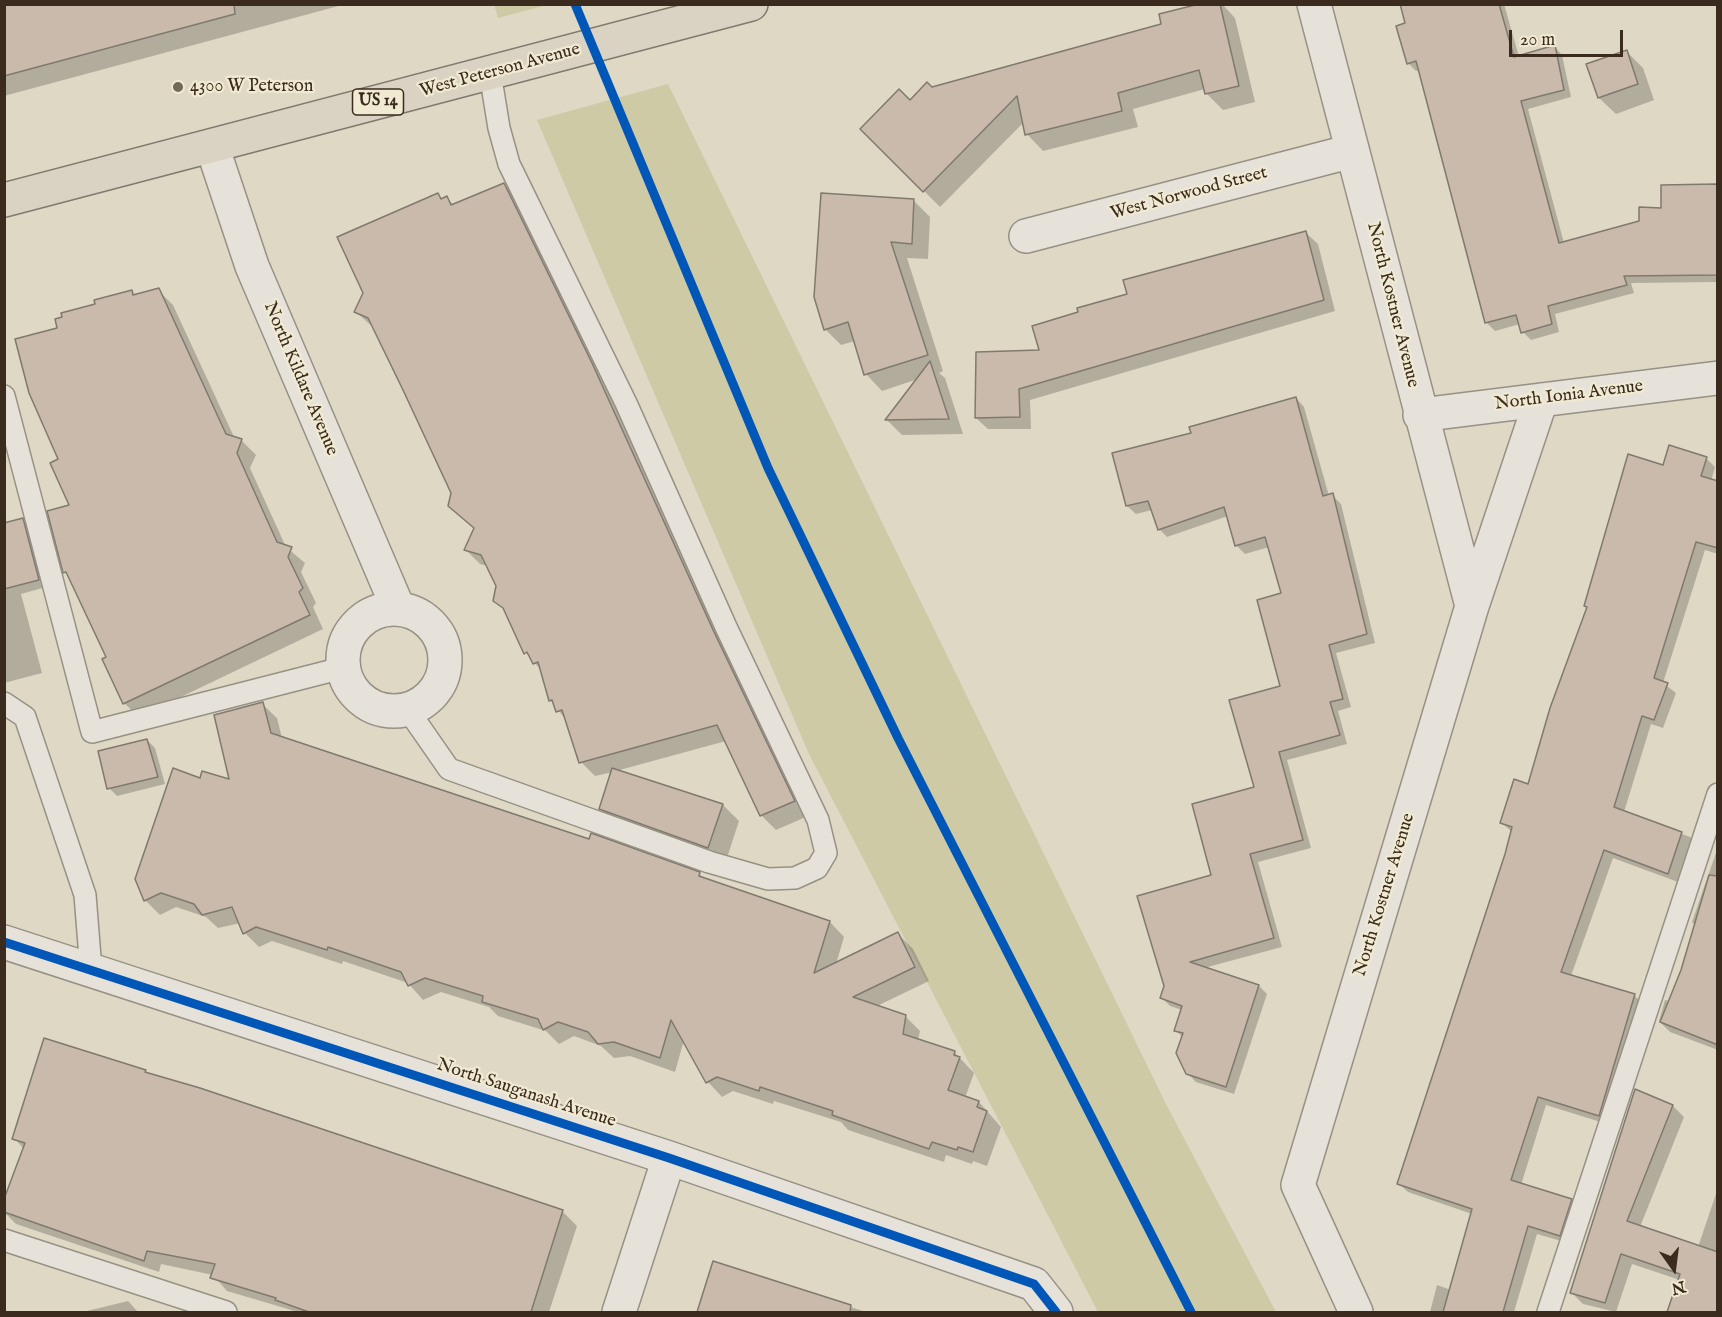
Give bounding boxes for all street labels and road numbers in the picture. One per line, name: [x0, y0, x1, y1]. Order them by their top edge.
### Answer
street label: West Peterson Avenue: [418, 39, 582, 103]
road number: US 14: [352, 89, 404, 115]
street label: West Norwood Street: [1108, 163, 1270, 225]
street label: North Kostner Avenue: [1361, 220, 1423, 390]
street label: North Kildare Avenue: [258, 299, 342, 459]
street label: North Ionia Avenue: [1494, 376, 1644, 416]
street label: North Kostner Avenue: [1350, 811, 1420, 979]
street label: North Sauganash Avenue: [434, 1055, 618, 1133]

